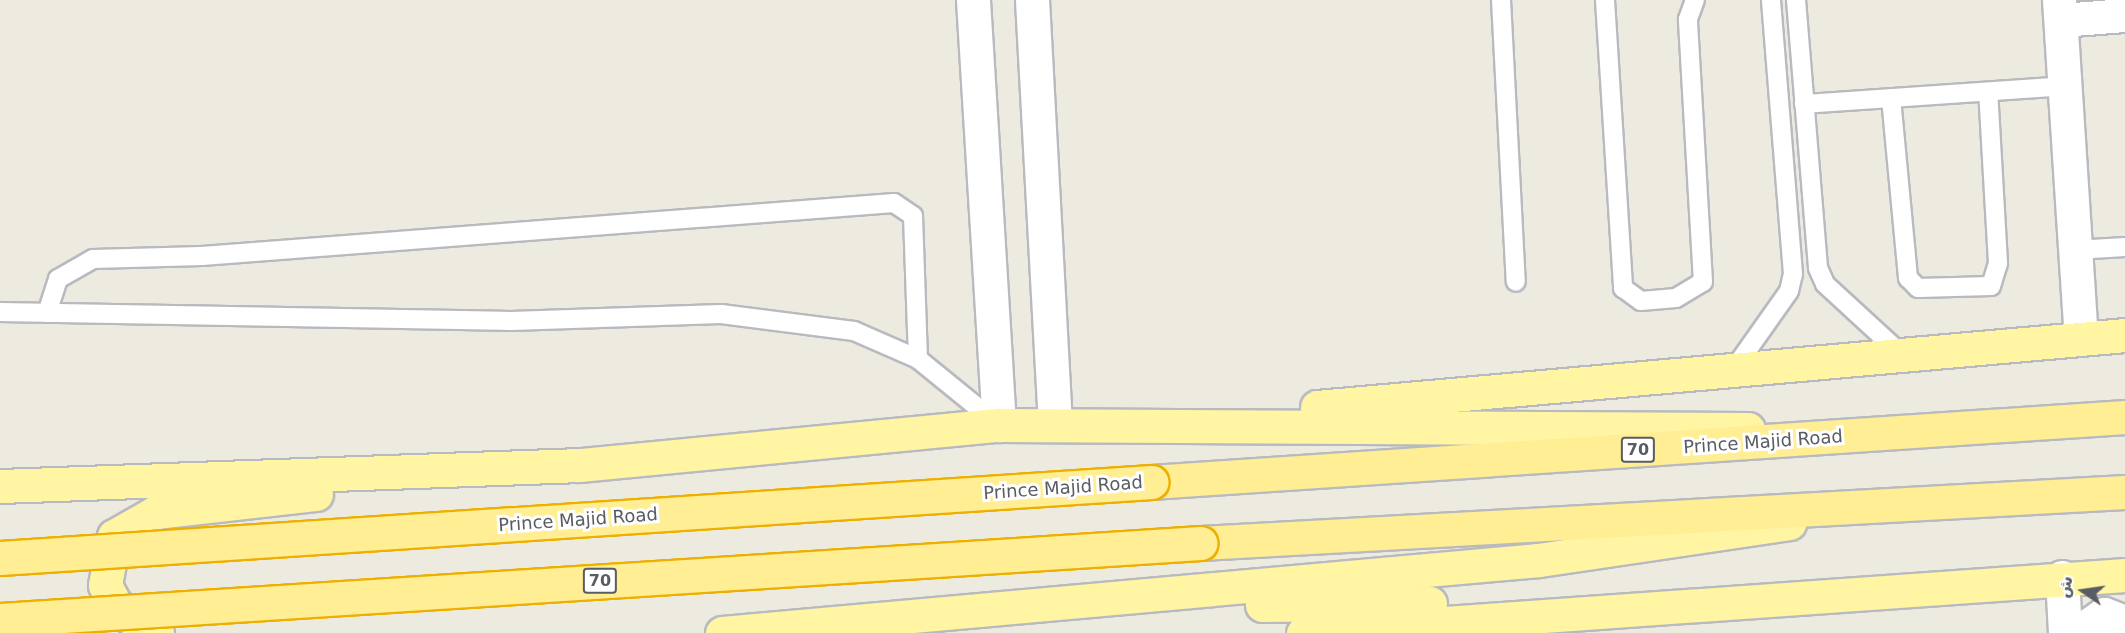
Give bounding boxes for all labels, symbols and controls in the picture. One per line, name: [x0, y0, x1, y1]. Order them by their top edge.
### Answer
street label: Prince Majid Road: [1682, 426, 1844, 458]
road number: 70: [1620, 437, 1656, 463]
street label: Prince Majid Road: [982, 472, 1144, 504]
street label: Prince Majid Road: [497, 504, 659, 536]
north arrow: [2053, 561, 2113, 621]
road number: 70: [582, 568, 618, 594]
text: ش: [2053, 574, 2077, 600]

